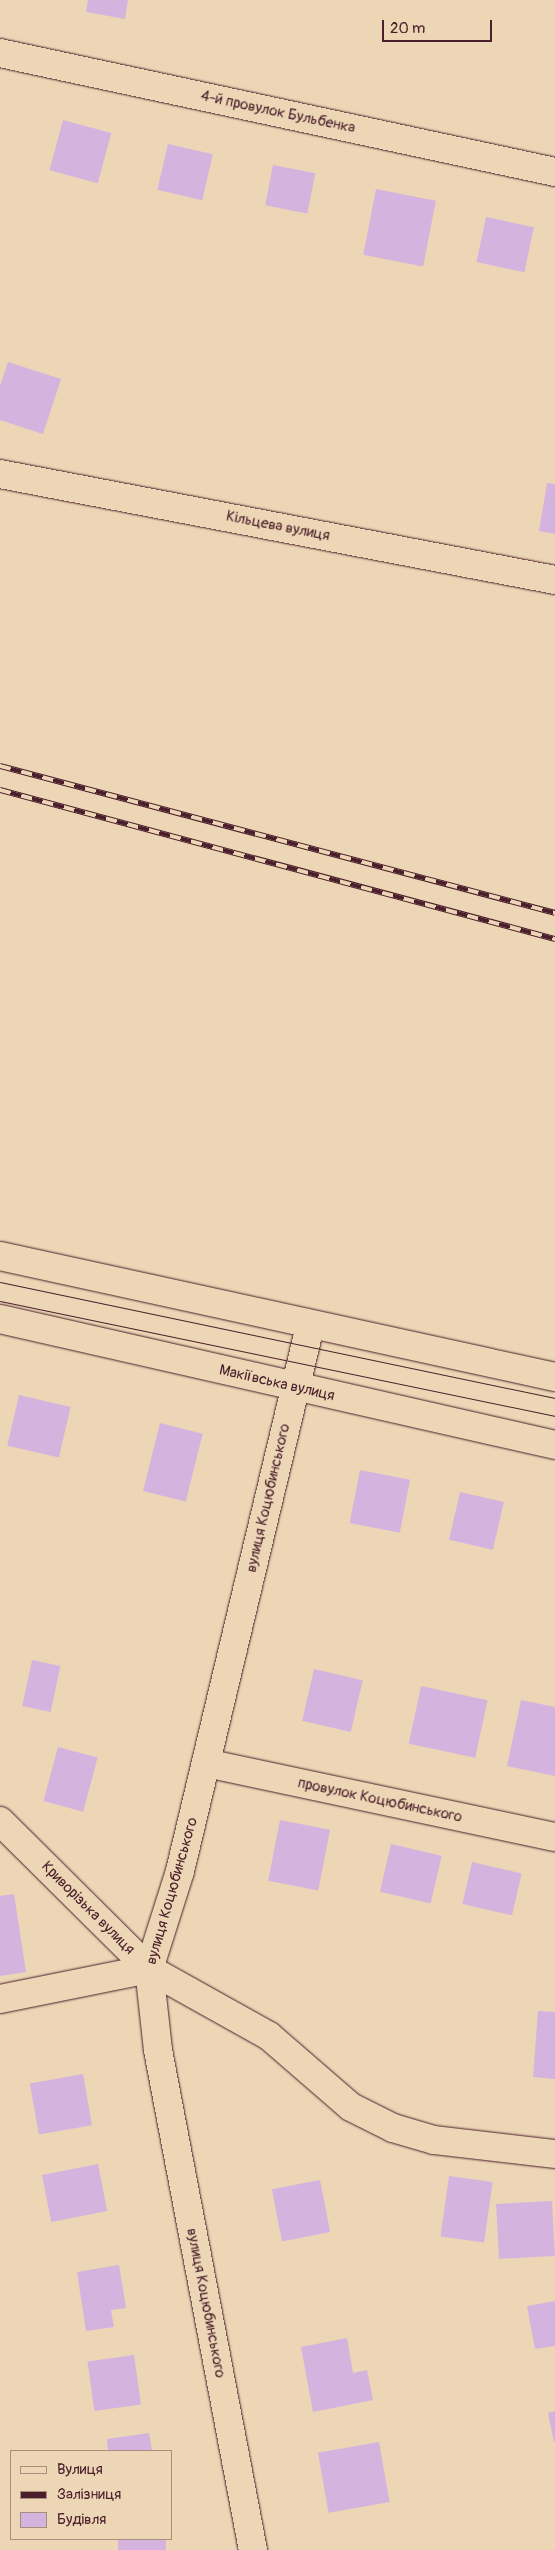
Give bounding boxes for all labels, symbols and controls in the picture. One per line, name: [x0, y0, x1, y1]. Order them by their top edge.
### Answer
scale bar: [385, 10, 495, 42]
text: 20 m: [390, 19, 425, 38]
street label: 4-й провулок Бульбенка: [199, 87, 357, 137]
street label: Кільцева вулиця: [225, 507, 331, 545]
street label: Макіївська вулиця: [218, 1361, 336, 1405]
street label: вулиця Коцюбинського: [242, 1422, 294, 1574]
street label: провулок Коцюбинського: [296, 1774, 464, 1826]
street label: вулиця Коцюбинського: [142, 1815, 202, 1967]
street label: Криворізька вулиця: [38, 1858, 138, 1958]
street label: вулиця Коцюбинського: [183, 2227, 229, 2379]
legend: [10, 2450, 172, 2540]
text: Вулиця: [57, 2460, 103, 2479]
text: Залізниця: [57, 2485, 121, 2504]
text: Будівля: [57, 2510, 106, 2529]

